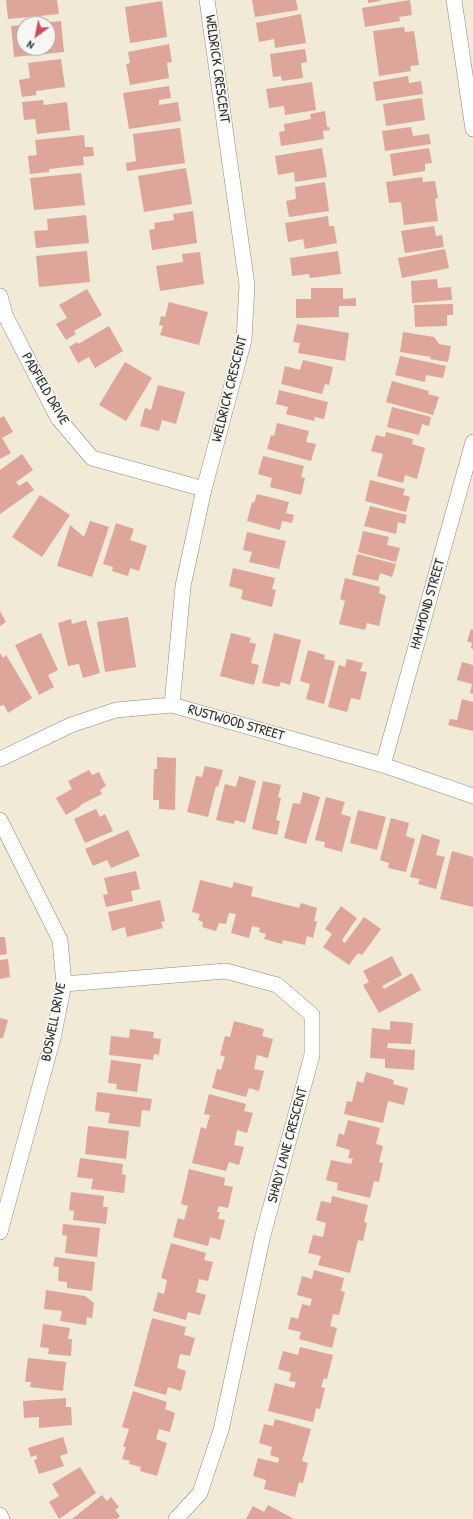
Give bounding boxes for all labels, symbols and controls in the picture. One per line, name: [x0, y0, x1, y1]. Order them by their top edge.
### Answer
street label: WELDRICK CRESCENT: [201, 14, 233, 124]
north arrow: [16, 16, 56, 56]
text: N: [24, 38, 36, 53]
street label: WELDRICK CRESCENT: [209, 334, 251, 444]
street label: PADFIELD DRIVE: [18, 350, 72, 428]
street label: HAMMOND STREET: [407, 557, 449, 651]
street label: RUSTWOOD STREET: [186, 701, 286, 745]
street label: BOSWELL DRIVE: [38, 981, 70, 1063]
street label: SHADY LANE CRESCENT: [264, 1085, 312, 1205]

